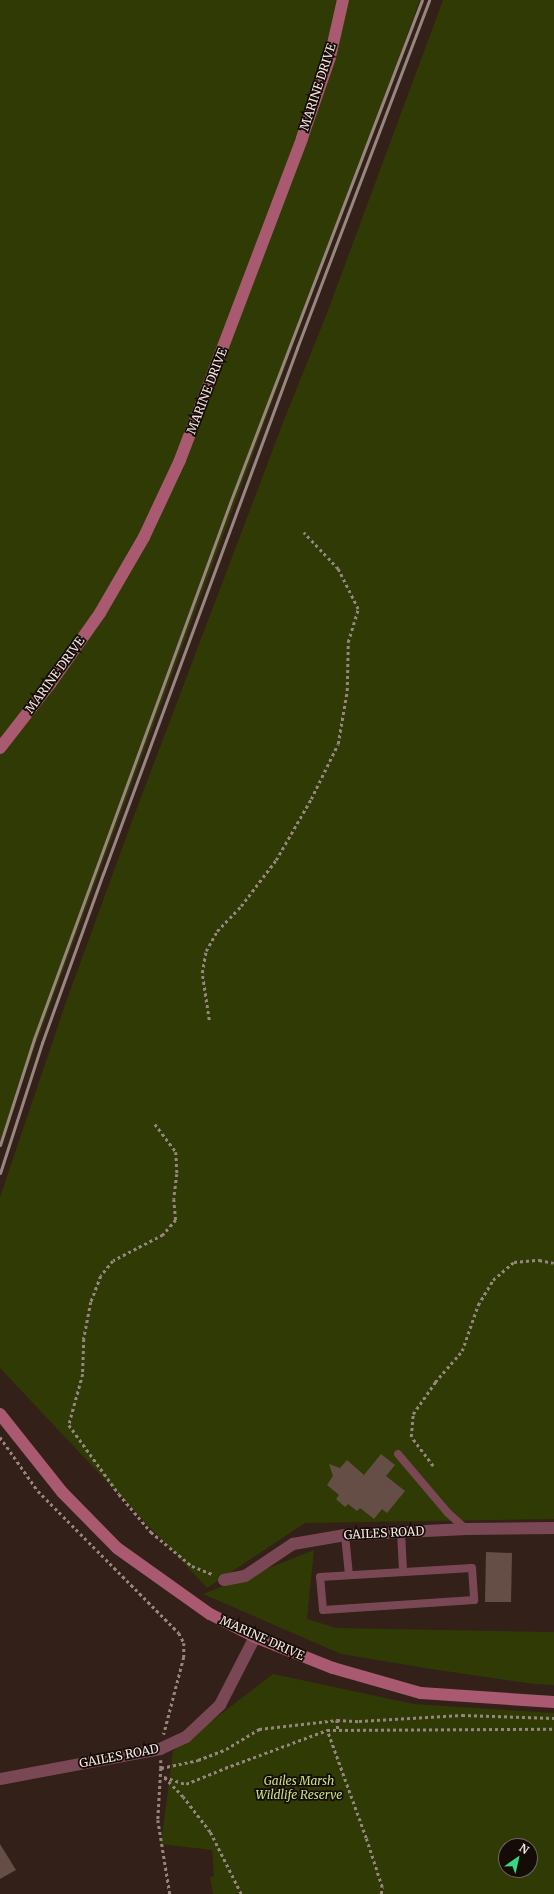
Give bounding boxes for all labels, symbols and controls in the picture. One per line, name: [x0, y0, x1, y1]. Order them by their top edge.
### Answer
street label: MARINE DRIVE: [297, 42, 339, 132]
street label: MARINE DRIVE: [184, 346, 230, 436]
street label: MARINE DRIVE: [22, 634, 88, 716]
street label: GAILES ROAD: [343, 1524, 425, 1542]
street label: MARINE DRIVE: [218, 1613, 306, 1663]
street label: GAILES ROAD: [78, 1741, 160, 1771]
park label: Gailes Marsh Wildlife Reserve: [256, 1774, 342, 1802]
north arrow: [498, 1838, 538, 1878]
text: N: [517, 1841, 532, 1857]

